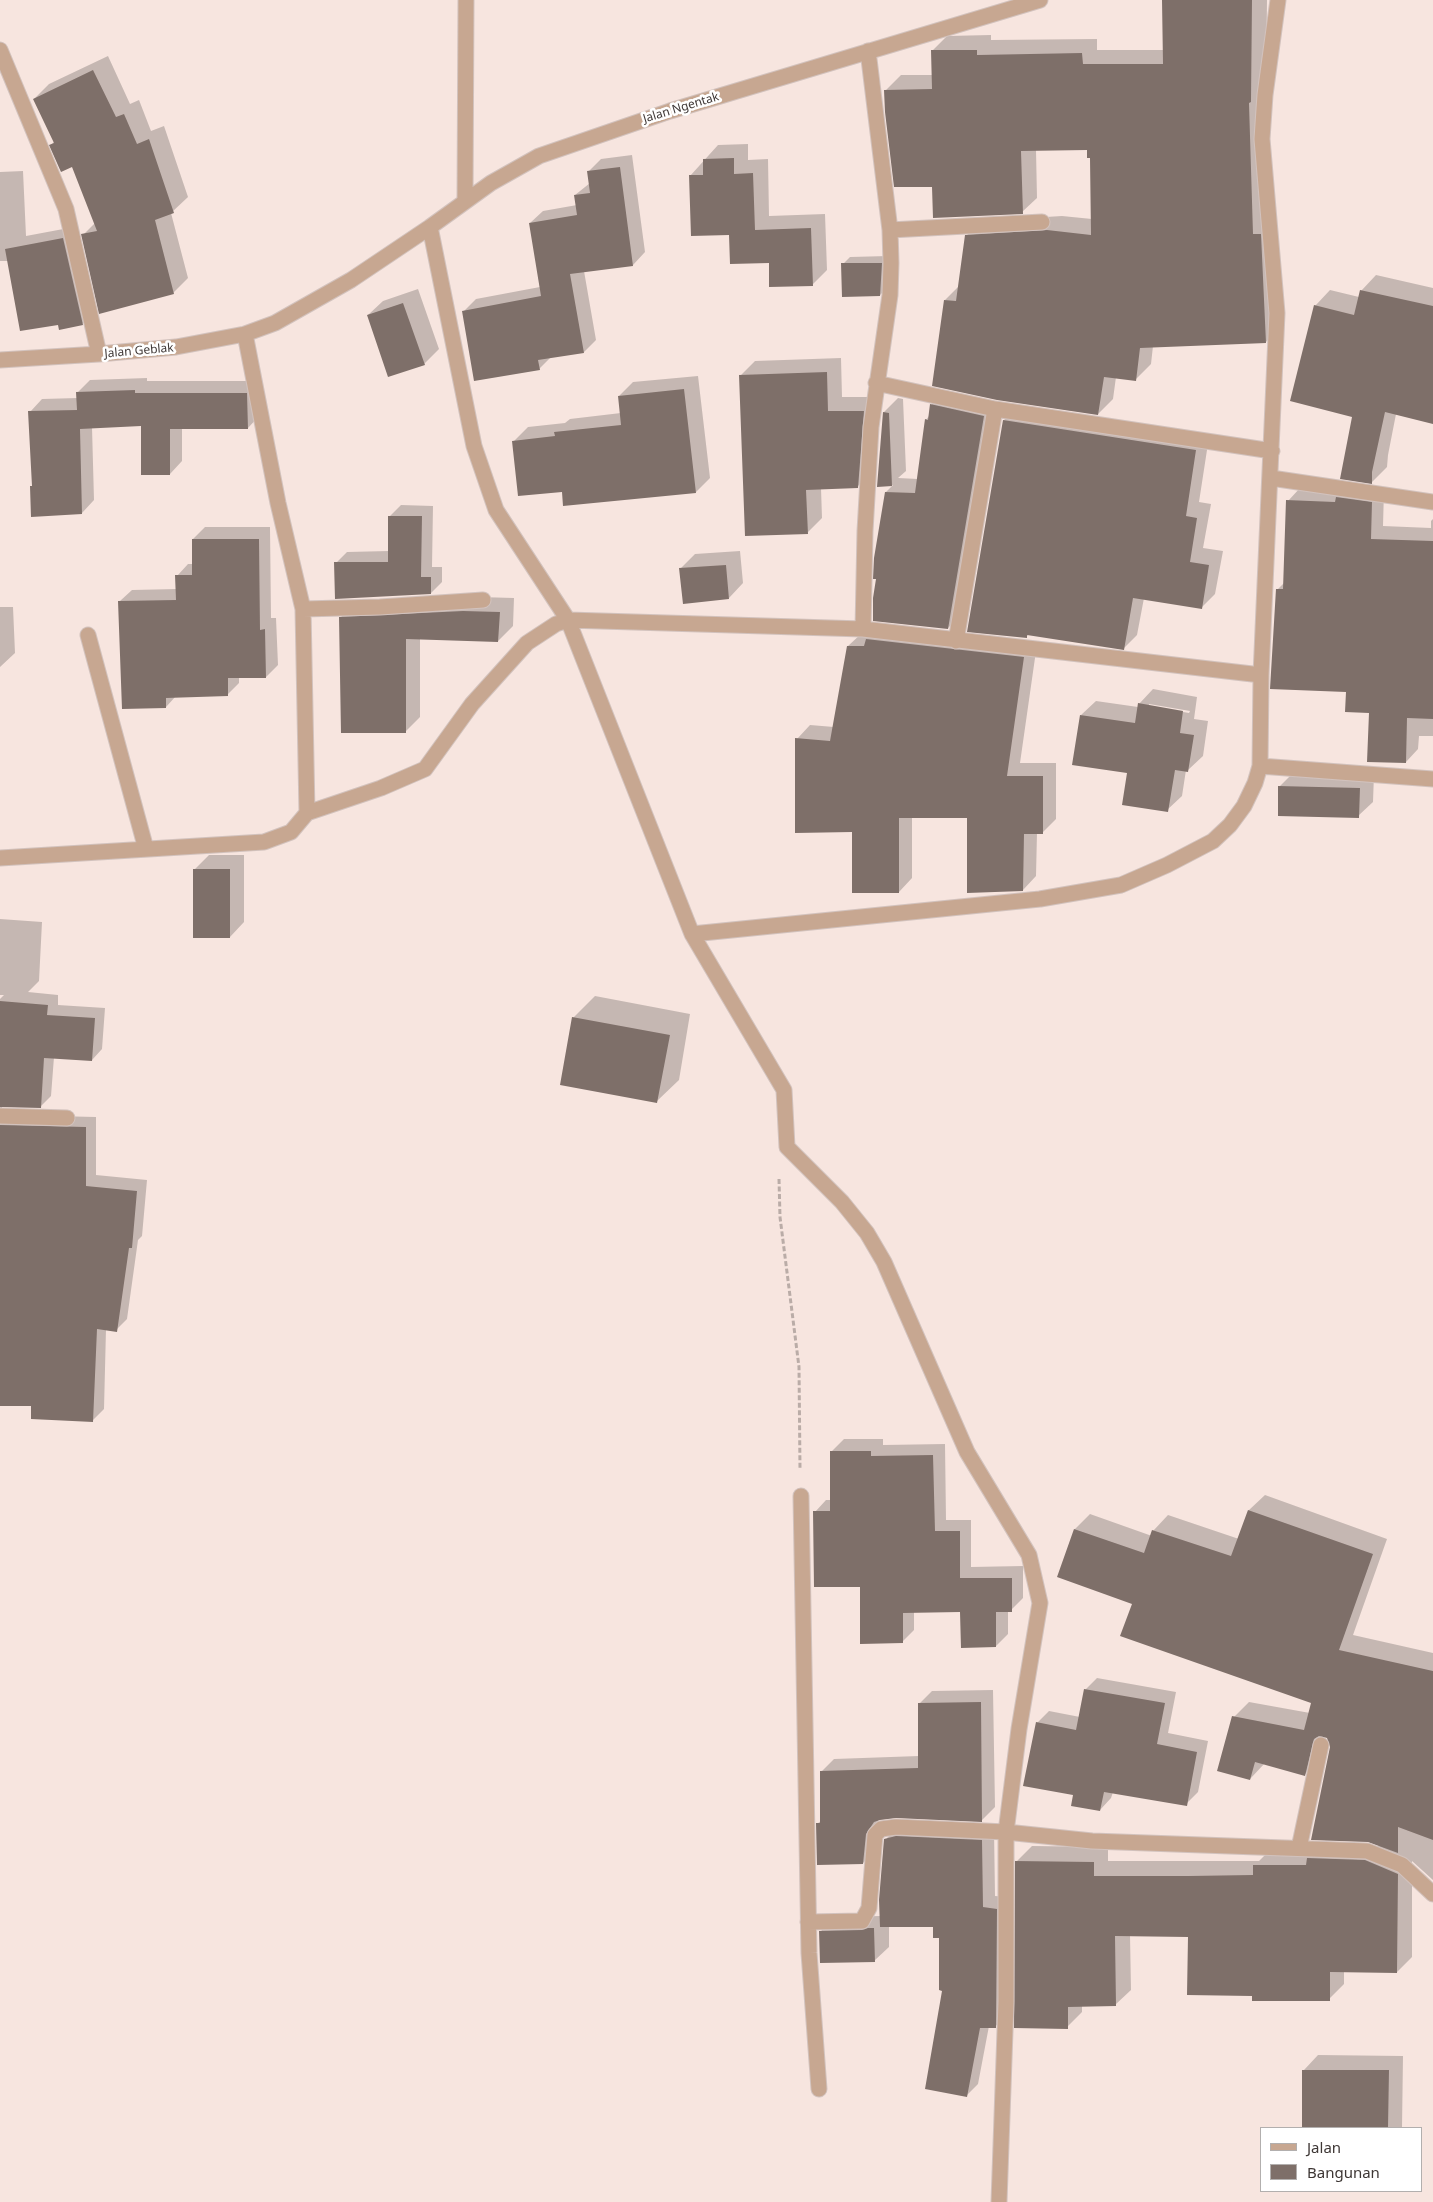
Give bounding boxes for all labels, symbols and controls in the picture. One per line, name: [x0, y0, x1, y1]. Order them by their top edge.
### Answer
street label: Jalan Ngentak: [641, 90, 721, 126]
street label: Jalan Geblak: [104, 341, 174, 361]
legend: [1260, 2127, 1423, 2192]
text: Jalan: [1307, 2137, 1341, 2157]
text: Bangunan: [1307, 2162, 1380, 2182]

